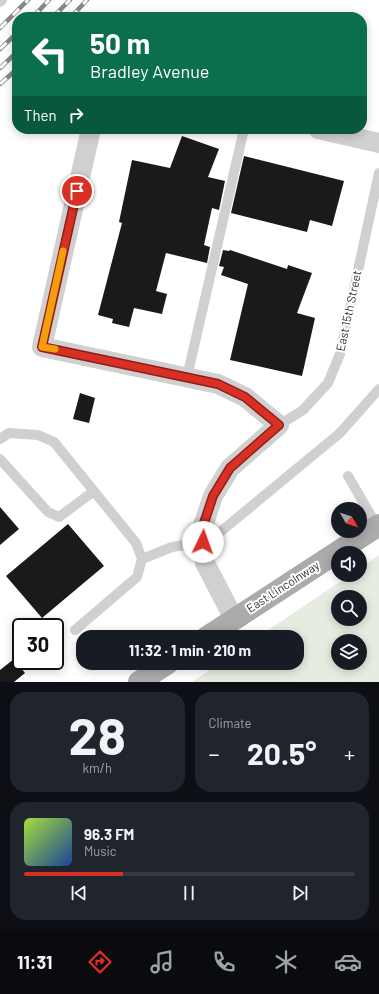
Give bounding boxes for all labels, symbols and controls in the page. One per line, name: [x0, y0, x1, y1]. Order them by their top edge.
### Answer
text: 50 m: [90, 26, 150, 60]
icon: left: [24, 28, 76, 80]
text: Bradley Avenue: [90, 60, 209, 82]
icon: right: [65, 104, 87, 126]
text: Then: [24, 106, 57, 124]
pin: [60, 174, 94, 208]
icon: arrive: [66, 180, 88, 202]
street label: East 15th Street: [333, 269, 363, 352]
north arrow: [331, 502, 367, 538]
map controls: [331, 502, 367, 670]
position arrow: [182, 521, 224, 563]
button: sound: [331, 546, 367, 582]
street label: East Lincolnway: [243, 557, 322, 615]
button: search: [331, 590, 367, 626]
speed limit sign: 30: [12, 618, 64, 670]
button: layers: [331, 634, 367, 670]
text: 11:32 · 1 min · 210 m: [129, 641, 251, 659]
text: 28: [69, 703, 126, 765]
text: Climate: [209, 715, 252, 731]
text: 20.5°: [247, 735, 316, 771]
text: −: [209, 740, 220, 766]
text: +: [344, 740, 355, 766]
text: km/h: [83, 760, 112, 776]
text: 96.3 FM: [84, 825, 134, 843]
text: Music: [84, 843, 117, 859]
icon: previous: [68, 882, 90, 904]
icon: pause: [178, 882, 200, 904]
icon: next: [289, 882, 311, 904]
icon: directions: [86, 948, 114, 976]
icon: music: [148, 948, 176, 976]
icon: phone: [210, 948, 238, 976]
icon: climate: [272, 948, 300, 976]
icon: car: [334, 948, 362, 976]
text: 11:31: [17, 951, 52, 973]

